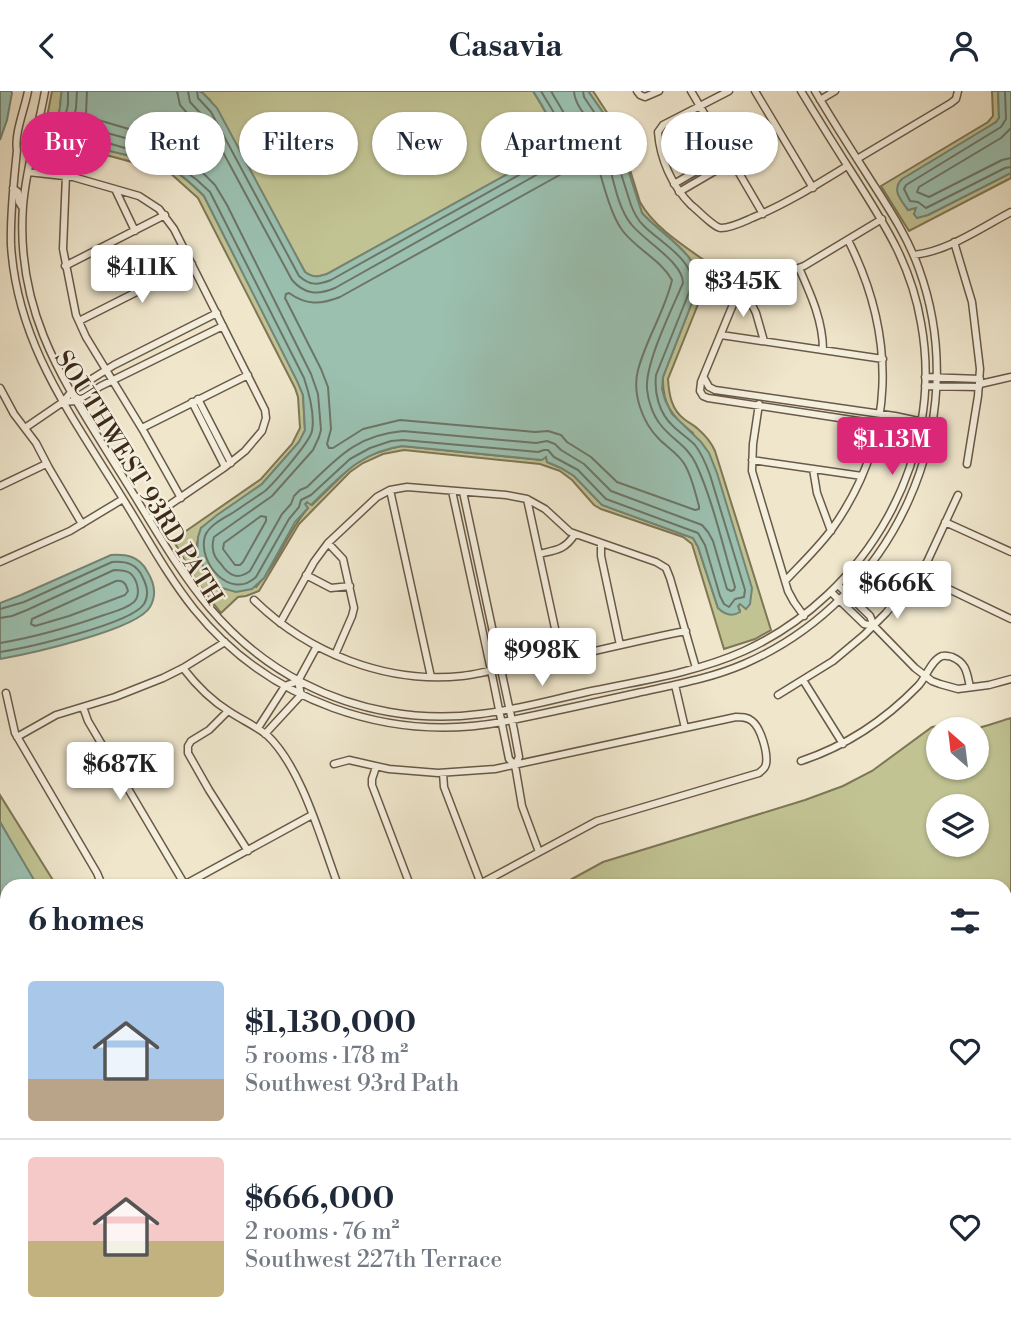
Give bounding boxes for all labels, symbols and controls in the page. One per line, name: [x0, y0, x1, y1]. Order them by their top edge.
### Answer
text: Casavia: [448, 26, 563, 66]
icon: back: [28, 27, 66, 65]
icon: person: [945, 27, 983, 65]
chip: Buy: [21, 112, 111, 175]
chip: Rent: [125, 112, 225, 175]
chip: Filters: [239, 112, 358, 175]
chip: New: [372, 112, 467, 175]
chip: Apartment: [481, 112, 647, 175]
chip: House: [661, 112, 778, 175]
pin: $411K: [93, 245, 191, 305]
text: $411K: [107, 254, 177, 282]
pin: $345K: [694, 259, 792, 319]
text: $345K: [705, 268, 781, 296]
street label: SOUTHWEST 93RD PATH: [47, 345, 229, 611]
pin: $1.13M: [835, 417, 949, 477]
text: $1.13M: [853, 426, 931, 454]
pin: $666K: [848, 561, 946, 621]
text: $666K: [859, 570, 935, 598]
pin: $998K: [493, 629, 591, 688]
text: $998K: [504, 637, 580, 665]
north arrow: [926, 717, 989, 781]
map controls: [926, 717, 989, 857]
pin: $687K: [71, 743, 169, 802]
text: $687K: [83, 751, 157, 779]
button: layers: [926, 794, 989, 857]
text: 6 homes: [28, 902, 144, 940]
icon: filters: [946, 902, 984, 940]
text: $1,130,000: [245, 1004, 416, 1042]
icon: home: [84, 1009, 168, 1093]
icon: heart: [946, 1032, 984, 1070]
text: 5 rooms · 178 m²: [245, 1042, 408, 1070]
text: Southwest 93rd Path: [245, 1070, 459, 1098]
text: $666,000: [245, 1180, 394, 1218]
icon: home: [84, 1185, 168, 1269]
icon: heart: [946, 1208, 984, 1246]
text: 2 rooms · 76 m²: [245, 1218, 400, 1246]
text: Southwest 227th Terrace: [245, 1246, 502, 1274]

